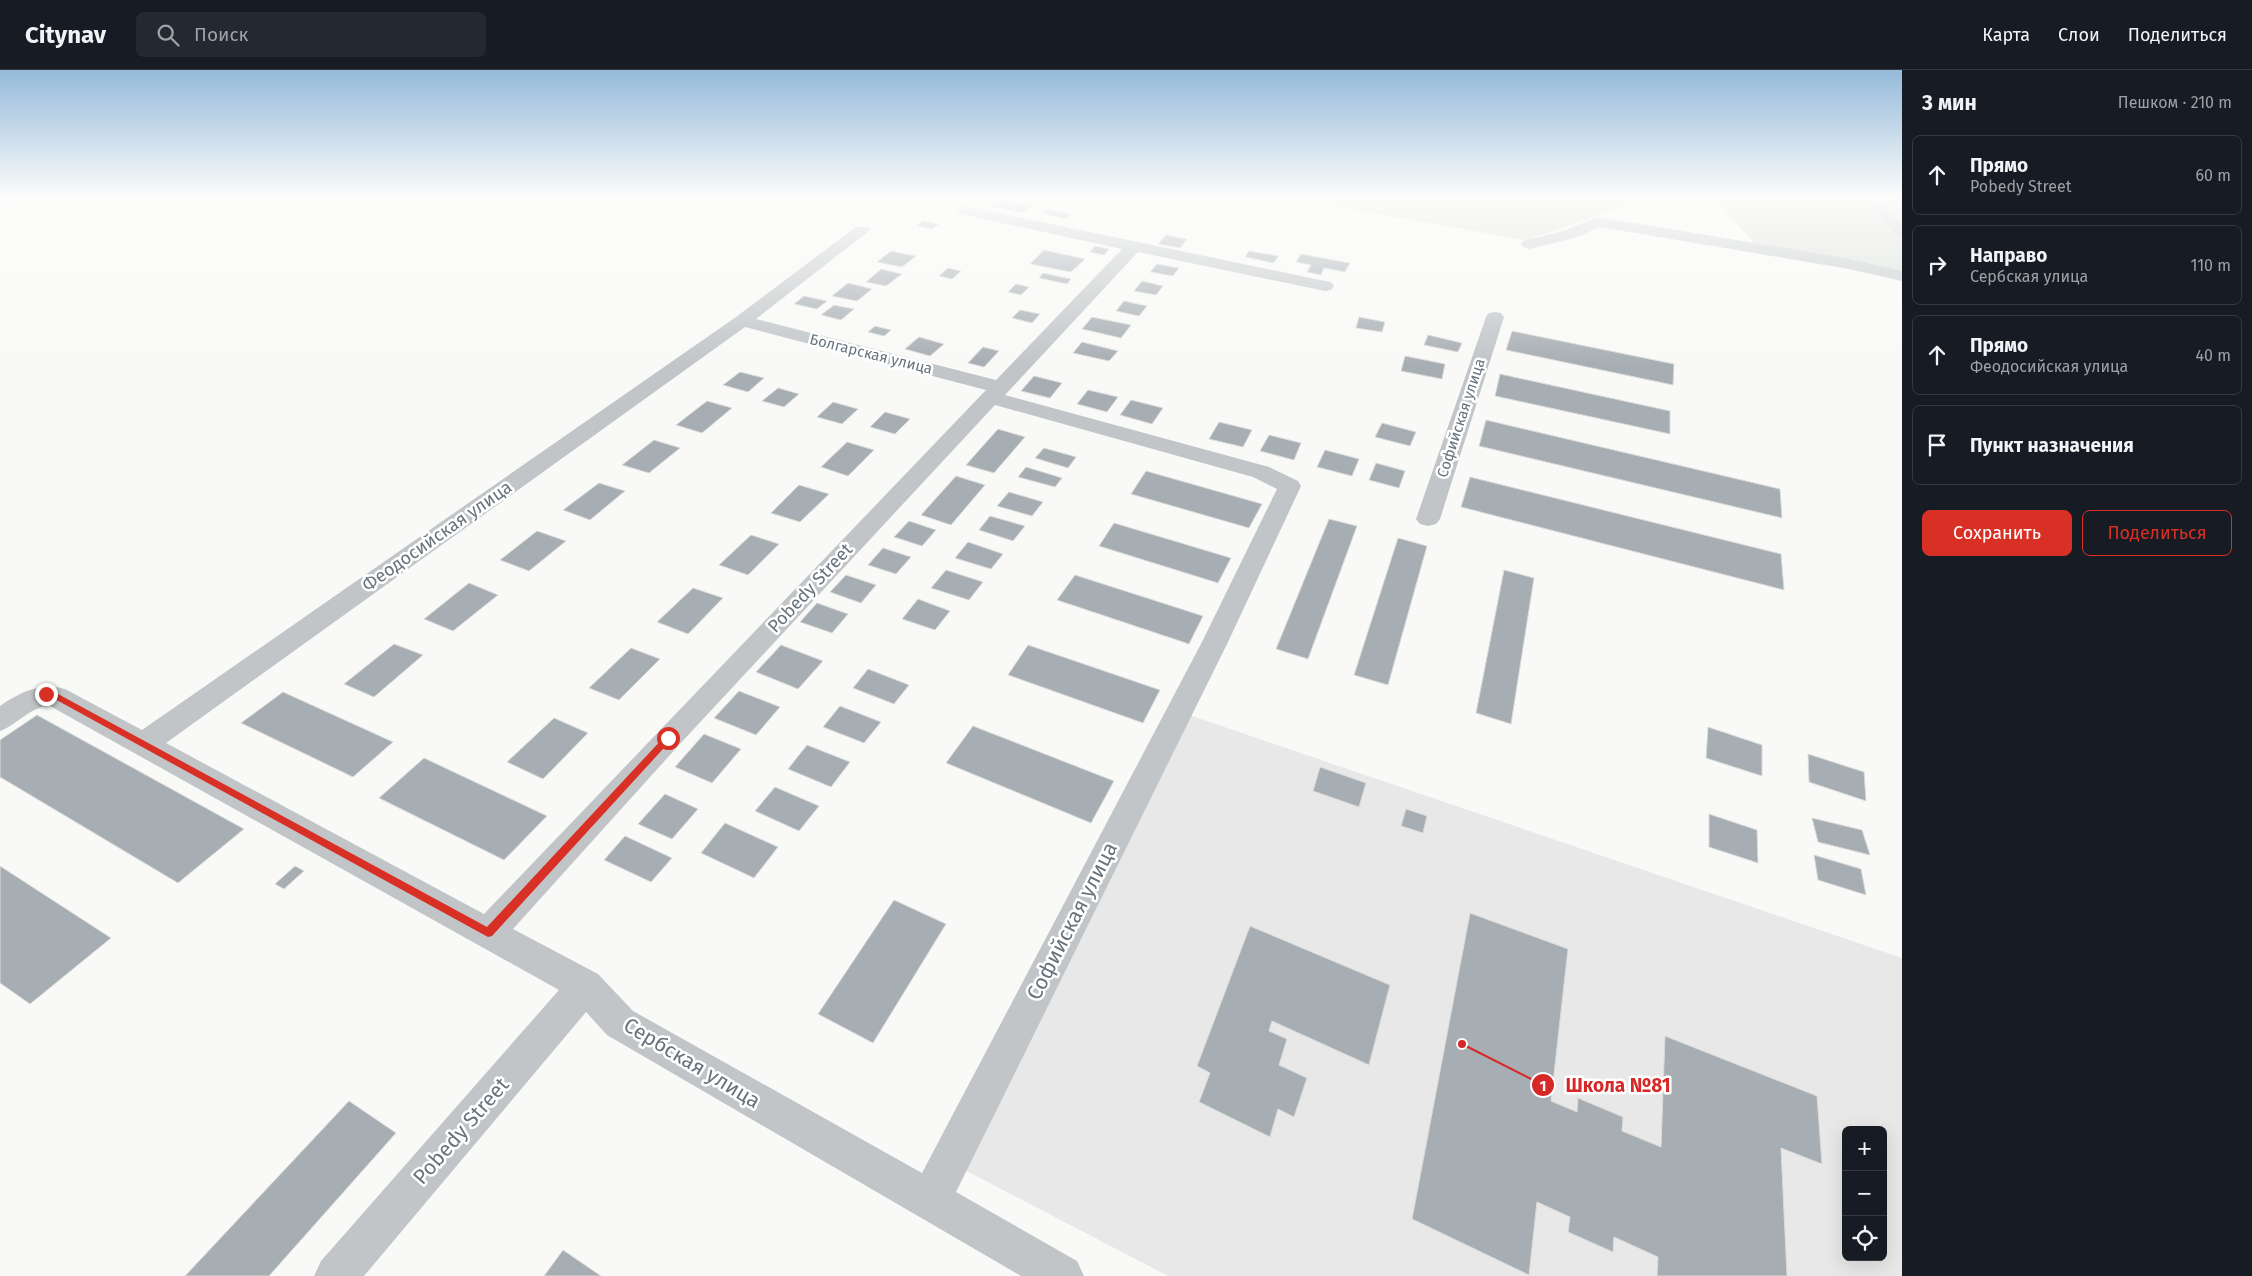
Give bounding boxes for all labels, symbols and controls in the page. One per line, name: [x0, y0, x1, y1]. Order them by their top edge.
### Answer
search box: [136, 12, 486, 57]
text: Citynav: [25, 21, 106, 49]
icon: search: [154, 21, 182, 49]
text: Поиск: [194, 23, 248, 46]
text: Карта: [1982, 24, 2030, 46]
text: Слои: [2058, 24, 2100, 46]
text: Поделиться: [2128, 24, 2227, 46]
text: 3 мин: [1922, 90, 1977, 116]
text: Пешком · 210 m: [2118, 93, 2232, 112]
text: Прямо: [1970, 154, 2028, 177]
icon: ahead: [1923, 161, 1951, 189]
text: 60 m: [2196, 166, 2231, 185]
text: Pobedy Street: [1970, 177, 2071, 196]
text: Направо: [1970, 244, 2047, 267]
icon: right: [1923, 251, 1951, 279]
text: 110 m: [2190, 256, 2231, 275]
text: Сербская улица: [1970, 267, 2088, 286]
street label: Болгарская улица: [808, 330, 934, 378]
text: Прямо: [1970, 334, 2028, 357]
icon: ahead: [1923, 341, 1951, 369]
text: 40 m: [2196, 346, 2231, 365]
street label: Софийская улица: [1433, 356, 1489, 480]
text: Феодосийская улица: [1970, 357, 2128, 376]
icon: arrive: [1923, 431, 1951, 459]
text: Пункт назначения: [1970, 434, 2134, 457]
street label: Феодосийская улица: [358, 476, 516, 596]
button: Сохранить: [1922, 510, 2072, 556]
button: Поделиться: [2082, 510, 2232, 556]
street label: Pobedy Street: [763, 538, 857, 637]
route end: [35, 683, 58, 706]
route start: [657, 727, 680, 750]
street label: Софийская улица: [1021, 838, 1123, 1004]
street label: Сербская улица: [619, 1012, 765, 1114]
callout: Школа №81: [1531, 1068, 1681, 1102]
street label: Pobedy Street: [407, 1072, 515, 1190]
text: Школа №81: [1566, 1074, 1670, 1097]
text: 1: [1540, 1077, 1546, 1095]
map controls: [1842, 1126, 1887, 1261]
button: +: [1842, 1126, 1887, 1171]
button: −: [1842, 1171, 1887, 1216]
button: locate: [1842, 1216, 1887, 1261]

